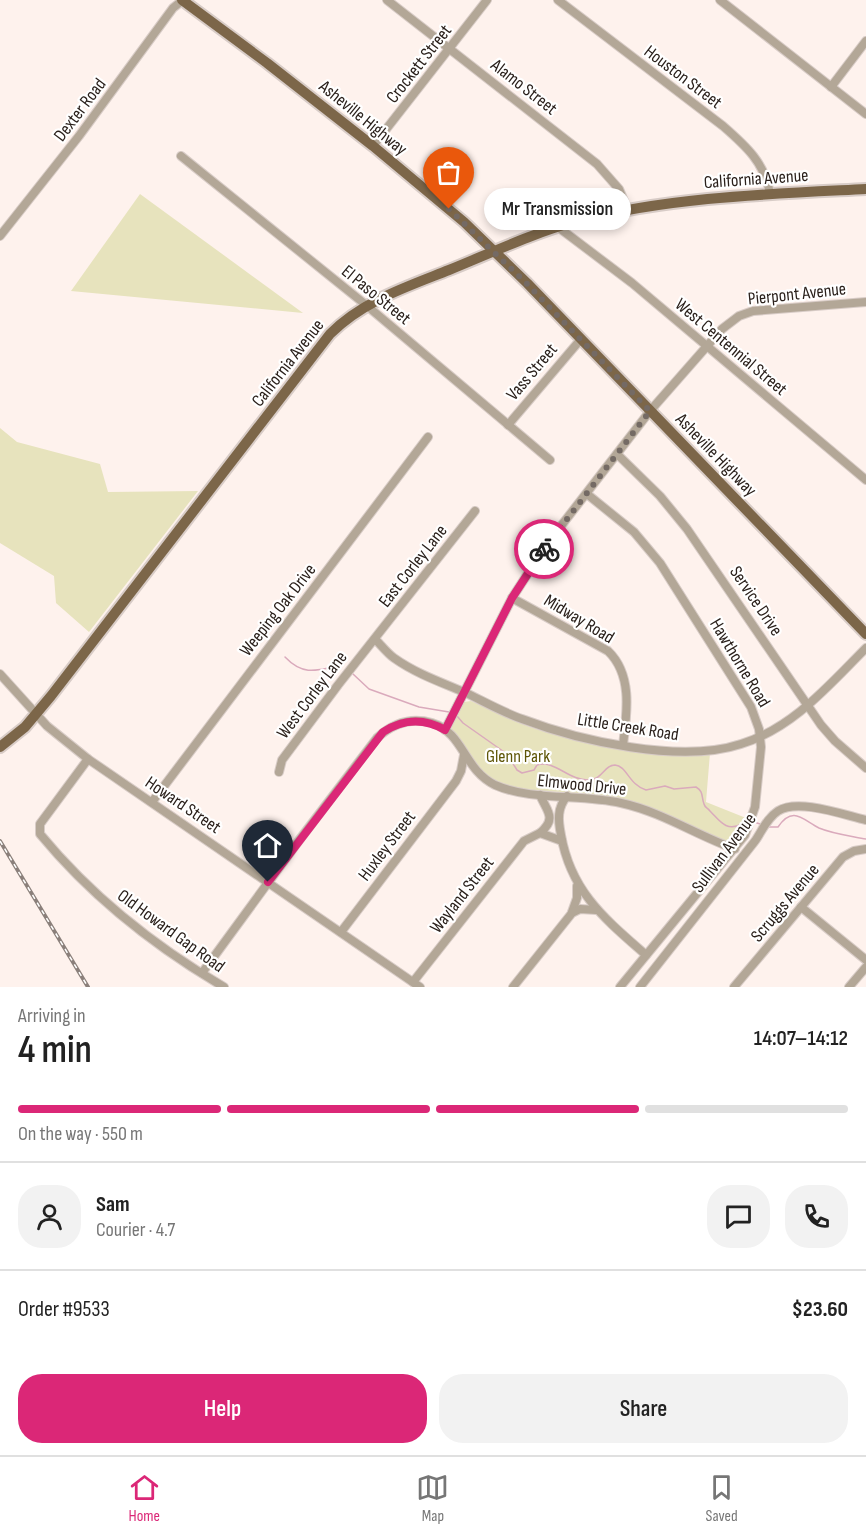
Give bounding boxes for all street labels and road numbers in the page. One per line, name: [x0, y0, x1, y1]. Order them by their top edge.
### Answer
street label: Crockett Street: [382, 20, 456, 107]
street label: Houston Street: [640, 41, 726, 113]
street label: Alamo Street: [486, 54, 562, 120]
street label: Dexter Road: [50, 74, 110, 146]
street label: Asheville Highway: [314, 75, 411, 160]
street label: California Avenue: [703, 165, 809, 193]
street label: El Paso Street: [337, 261, 415, 329]
street label: Pierpont Avenue: [747, 278, 847, 310]
street label: West Centennial Street: [671, 294, 792, 400]
street label: California Avenue: [247, 315, 329, 411]
street label: Vass Street: [502, 339, 562, 405]
street label: Asheville Highway: [671, 408, 761, 501]
street label: East Corley Lane: [374, 521, 452, 611]
street label: Weeping Oak Drive: [235, 560, 321, 660]
street label: Service Drive: [725, 562, 787, 640]
street label: Midway Road: [540, 590, 618, 648]
street label: Hawthorne Road: [705, 615, 775, 711]
street label: West Corley Lane: [272, 647, 352, 743]
street label: Little Creek Road: [576, 709, 680, 745]
street label: Elmwood Drive: [537, 770, 627, 800]
street label: Howard Street: [141, 772, 225, 838]
street label: Huxley Street: [354, 807, 420, 885]
street label: Sullivan Avenue: [687, 809, 761, 897]
street label: Wayland Street: [426, 852, 499, 937]
street label: Scruggs Avenue: [746, 860, 824, 946]
street label: Old Howard Gap Road: [113, 885, 229, 977]

